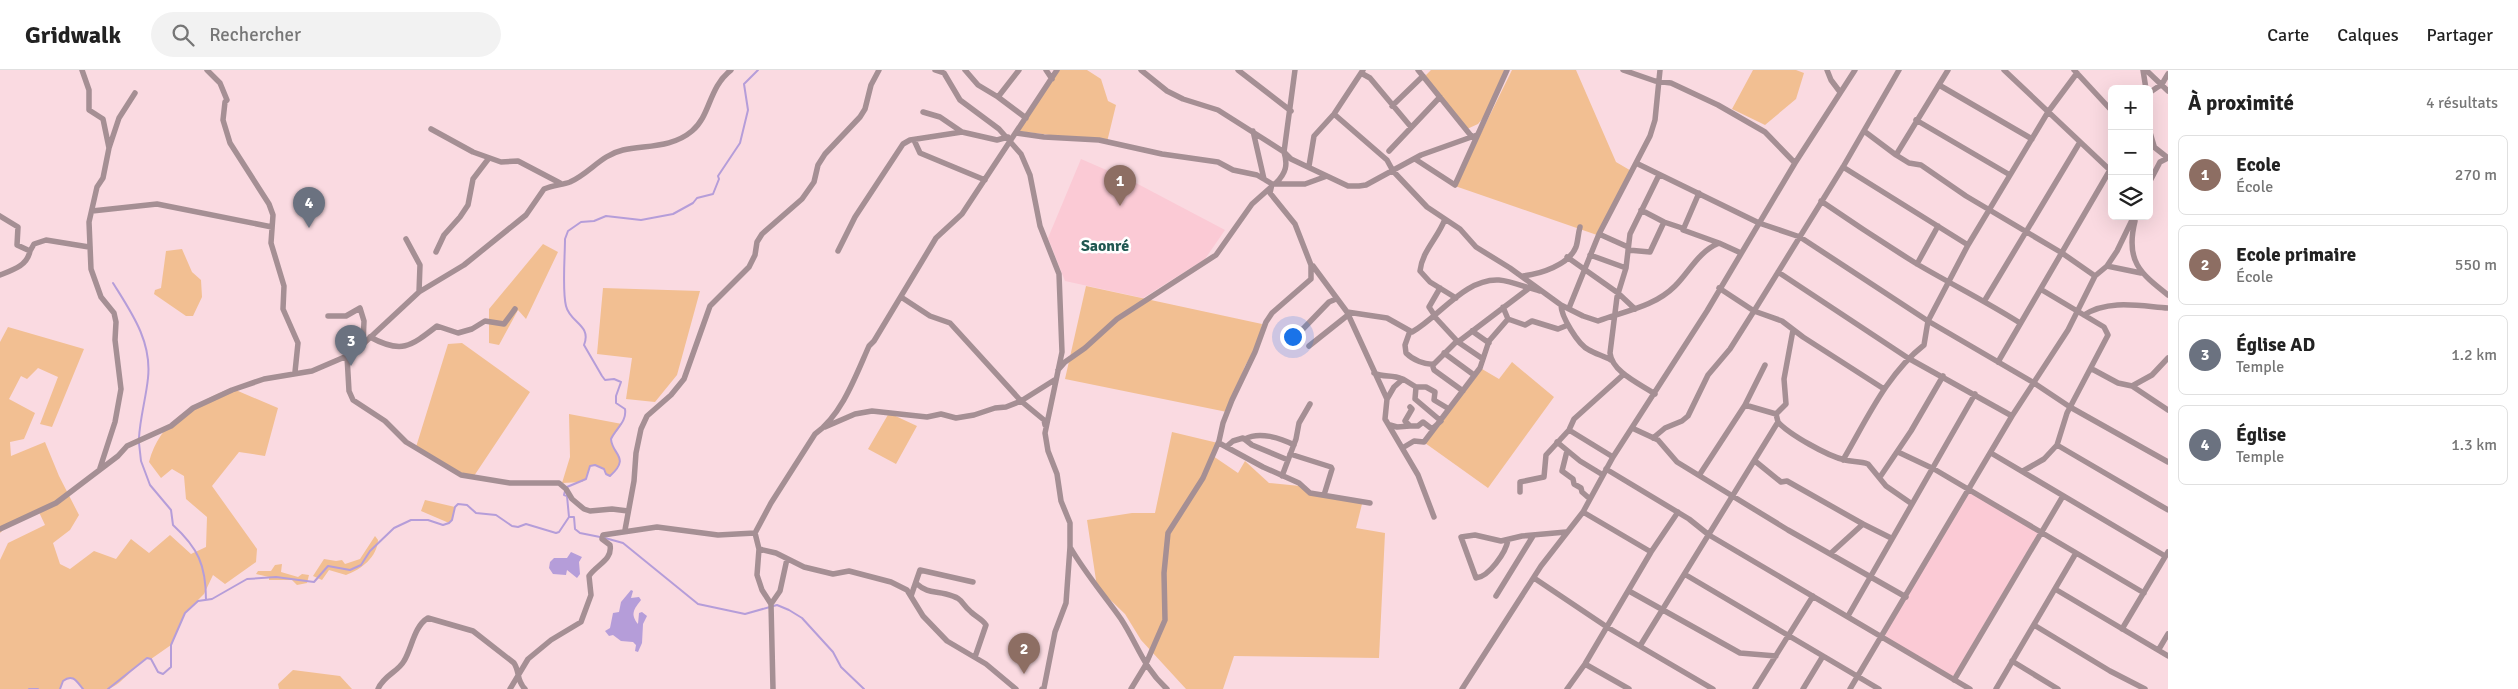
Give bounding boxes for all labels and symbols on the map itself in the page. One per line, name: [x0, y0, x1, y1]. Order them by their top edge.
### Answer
pin: 1: [1104, 165, 1136, 206]
pin: 4: [293, 187, 325, 228]
district label: Saonré: [1081, 236, 1129, 256]
your location: [1280, 324, 1306, 350]
pin: 3: [335, 325, 367, 366]
pin: 2: [1008, 633, 1040, 674]

